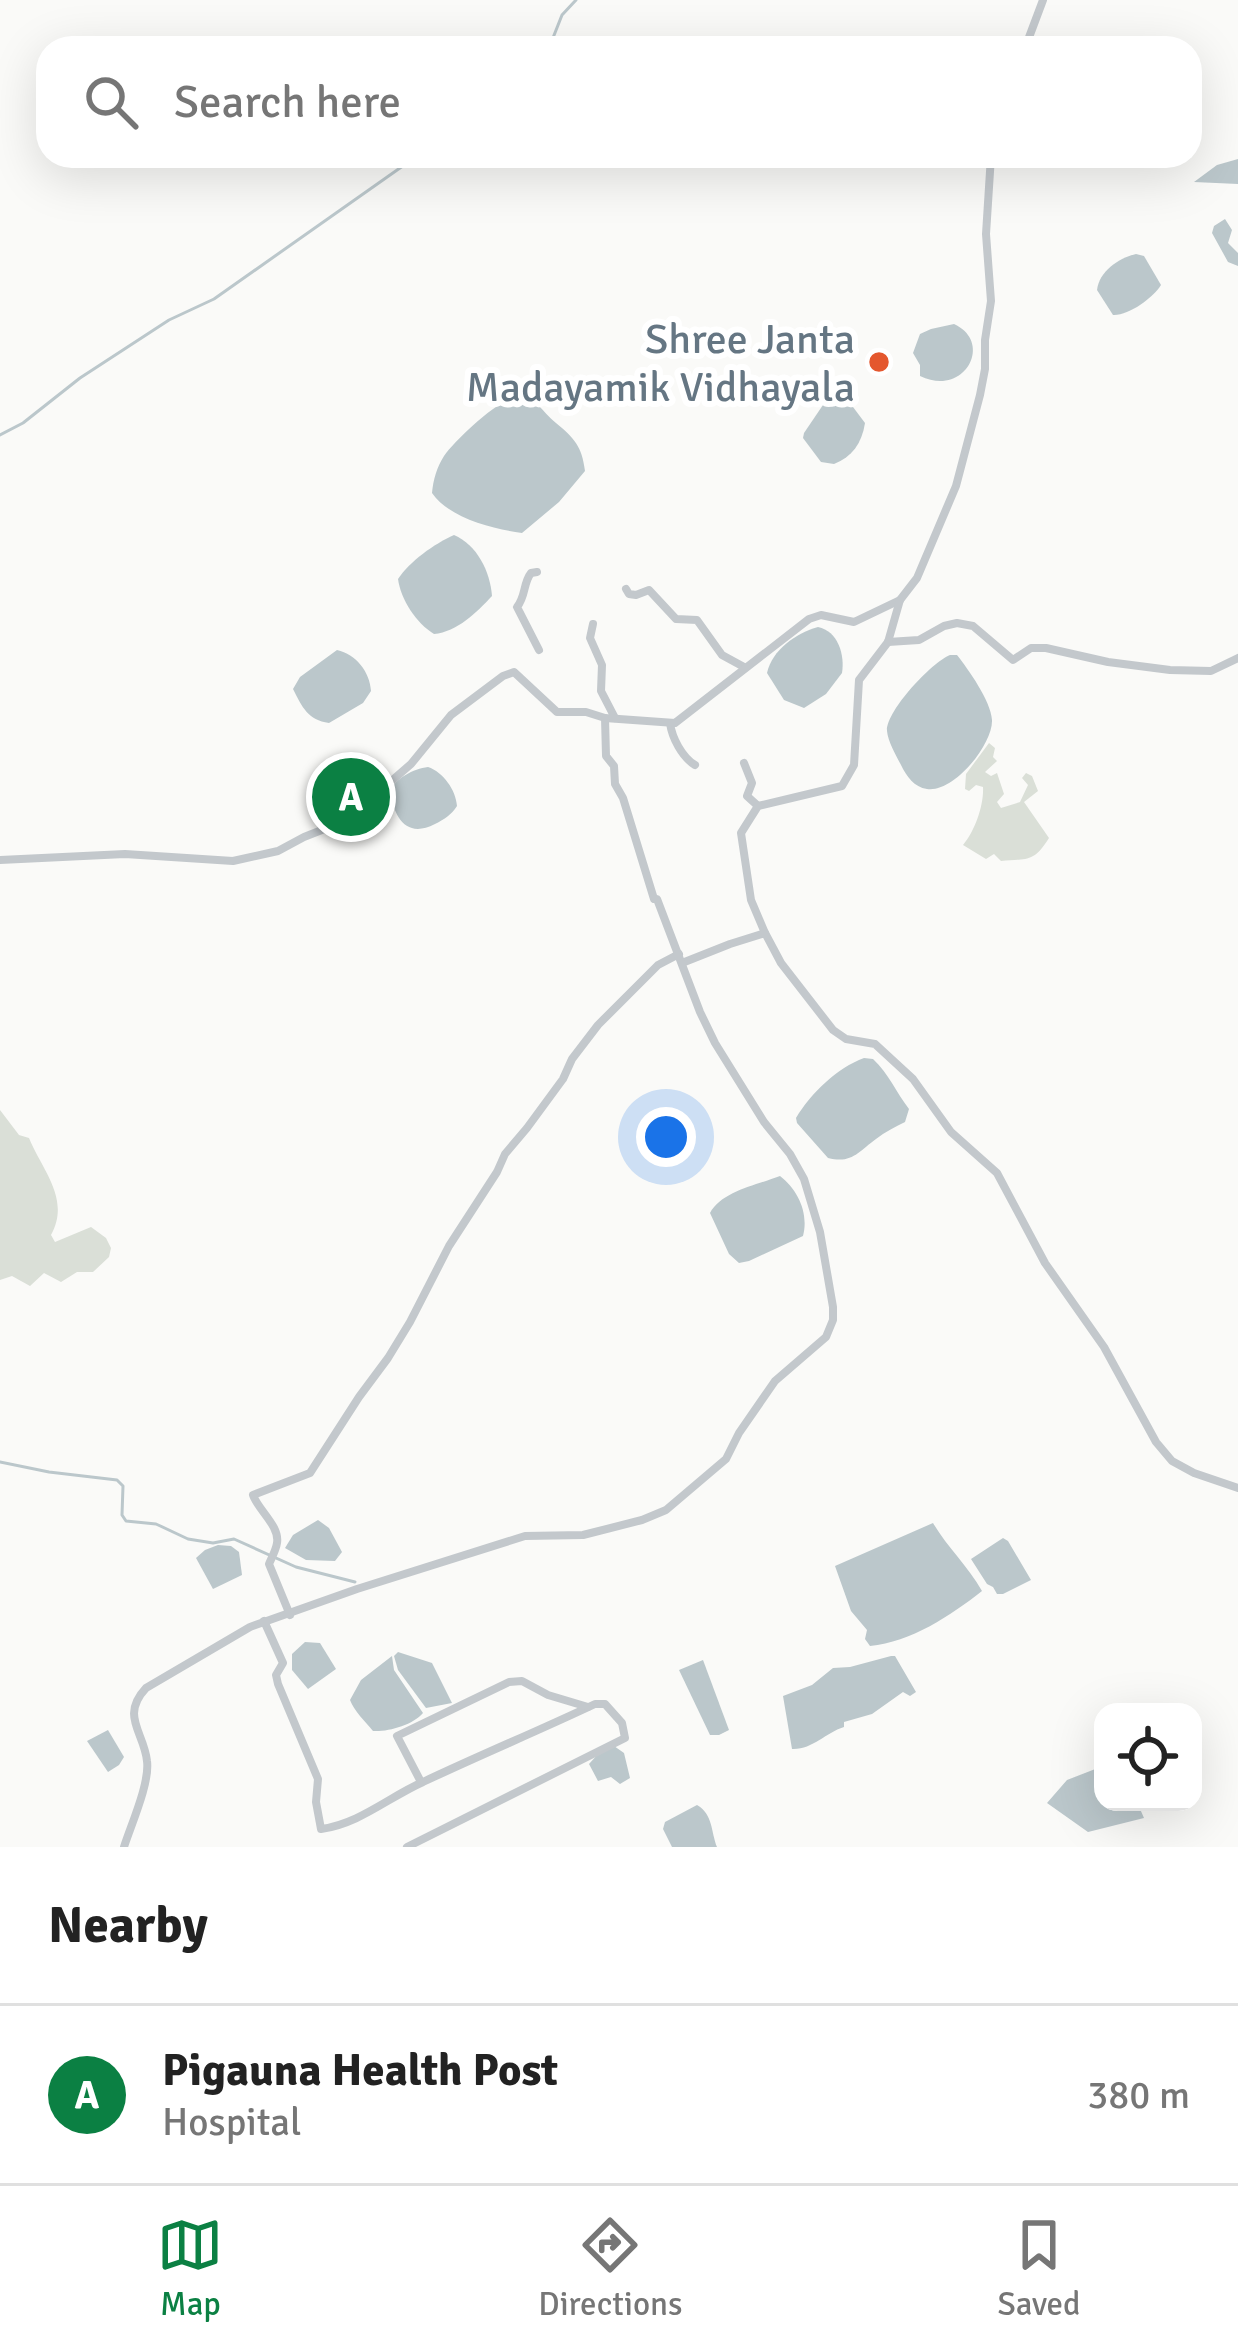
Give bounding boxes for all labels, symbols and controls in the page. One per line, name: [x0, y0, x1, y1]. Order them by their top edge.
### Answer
search box: [36, 36, 1202, 168]
icon: search: [78, 69, 144, 135]
text: Search here: [174, 75, 401, 130]
place label: Shree Janta Madayamik Vidhayala: [466, 314, 855, 413]
marker: Shree Janta Madayamik Vidhayala: [866, 349, 892, 375]
pin: A: [312, 752, 390, 842]
your location: [636, 1107, 696, 1167]
map controls: [1094, 1703, 1202, 1811]
button: locate: [1094, 1703, 1202, 1811]
text: Nearby: [48, 1894, 208, 1957]
text: Pigauna Health Post: [162, 2043, 558, 2098]
text: A: [75, 2071, 99, 2119]
text: 380 m: [1087, 2071, 1190, 2119]
text: Hospital: [162, 2098, 302, 2146]
tab: Map: [157, 2212, 223, 2325]
tab: Directions: [538, 2212, 683, 2325]
tab: Saved: [997, 2212, 1081, 2325]

